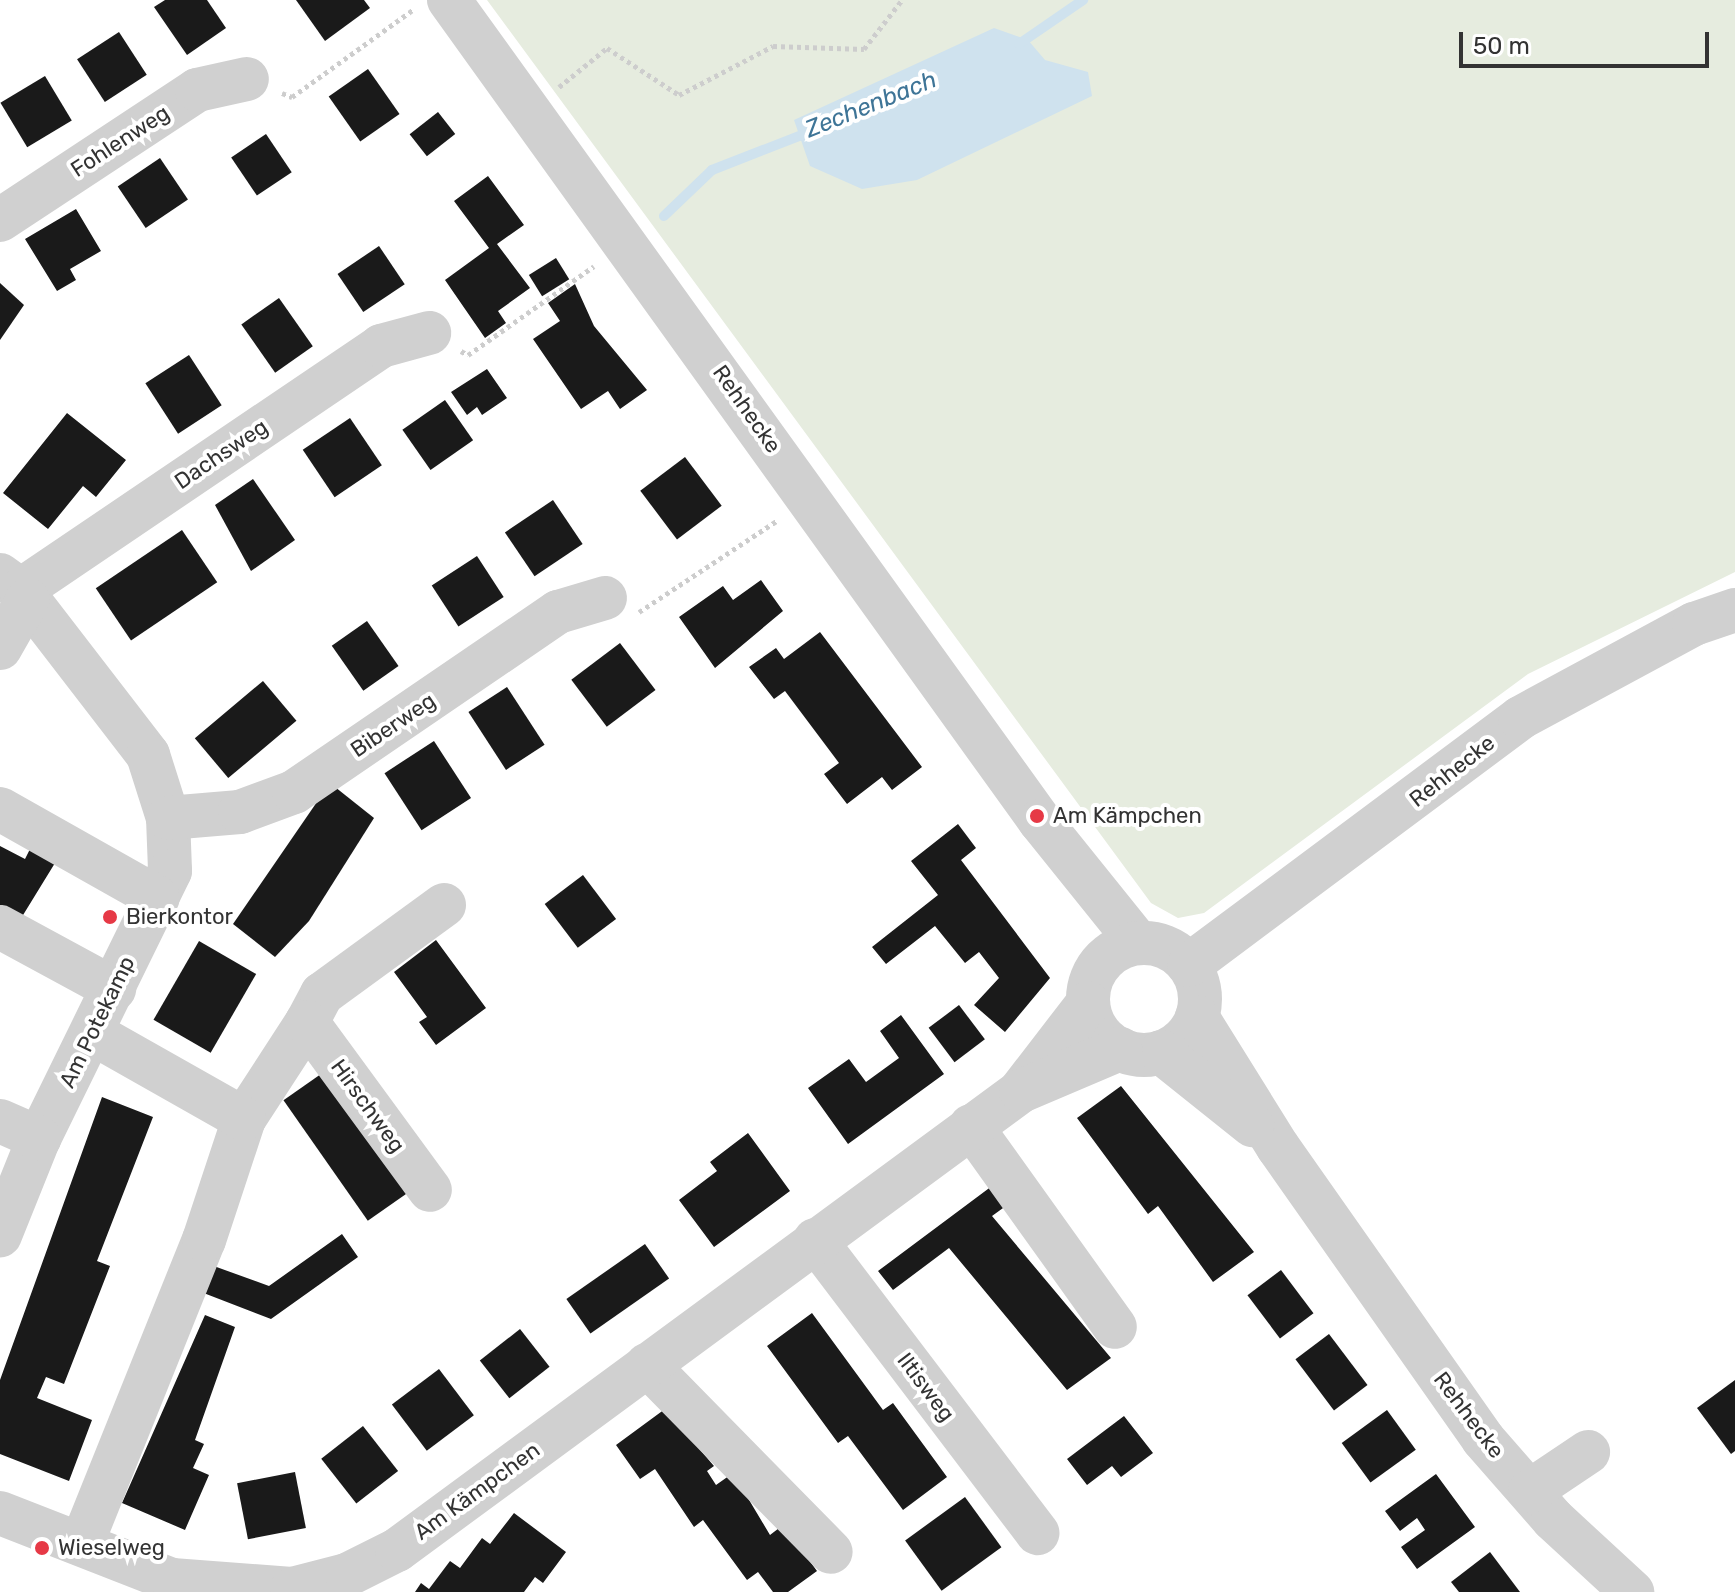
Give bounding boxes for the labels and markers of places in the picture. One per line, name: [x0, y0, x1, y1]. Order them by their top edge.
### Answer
place label: Am Kämpchen: [1053, 803, 1202, 829]
marker: Am Kämpchen: [1028, 807, 1046, 825]
place label: Bierkontor: [126, 904, 233, 930]
marker: Bierkontor: [101, 908, 119, 926]
place label: Wieselweg: [58, 1535, 165, 1561]
marker: Wieselweg: [33, 1539, 51, 1557]

